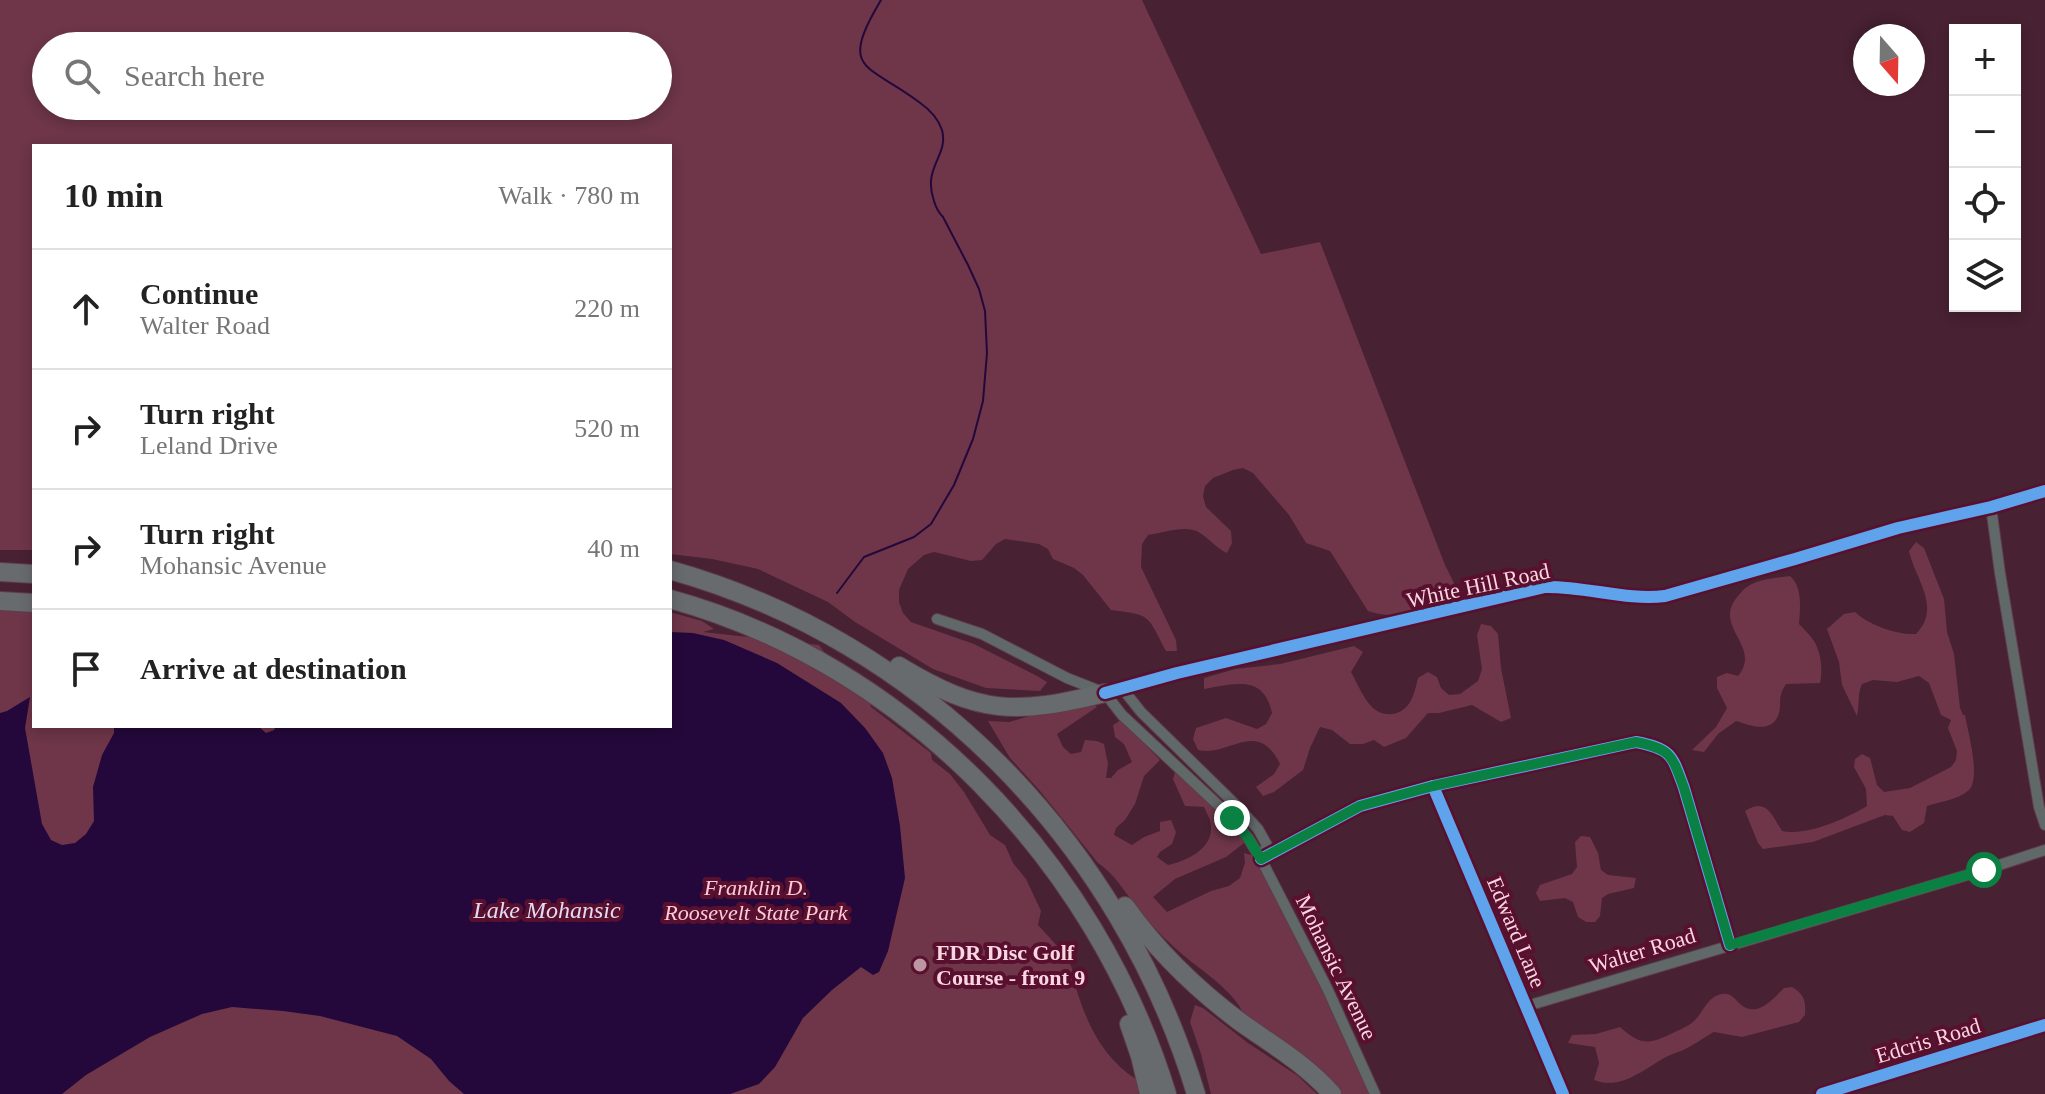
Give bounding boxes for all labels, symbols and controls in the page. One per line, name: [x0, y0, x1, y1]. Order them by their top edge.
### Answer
north arrow: [1853, 24, 1925, 96]
map controls: [1949, 24, 2021, 312]
button: +: [1949, 24, 2021, 96]
search box: [32, 32, 672, 120]
icon: search: [60, 54, 104, 98]
text: Search here: [124, 59, 265, 92]
button: −: [1949, 96, 2021, 168]
button: locate: [1949, 168, 2021, 240]
text: 10 min: [64, 177, 163, 214]
text: Walk · 780 m: [498, 181, 640, 210]
button: layers: [1949, 240, 2021, 312]
text: Continue: [140, 277, 258, 310]
icon: ahead: [64, 287, 108, 331]
text: 220 m: [574, 294, 640, 323]
text: Walter Road: [140, 311, 270, 340]
text: Turn right: [140, 397, 275, 430]
icon: right: [64, 407, 108, 451]
text: 520 m: [574, 414, 640, 443]
text: Leland Drive: [140, 431, 278, 460]
text: Turn right: [140, 517, 275, 550]
icon: right: [64, 527, 108, 571]
text: 40 m: [587, 534, 640, 563]
text: Mohansic Avenue: [140, 551, 327, 580]
street label: White Hill Road: [1404, 558, 1552, 613]
icon: arrive: [64, 647, 108, 691]
text: Arrive at destination: [140, 652, 407, 685]
route end: [1214, 800, 1250, 836]
route start: [1966, 852, 2002, 888]
street label: Edward Lane: [1482, 873, 1551, 991]
park label: Franklin D. Roosevelt State Park: [663, 875, 849, 925]
street label: Mohansic Avenue: [1291, 891, 1382, 1044]
water label: Lake Mohansic: [472, 897, 621, 923]
street label: Walter Road: [1586, 922, 1698, 979]
place label: FDR Disc Golf Course - front 9: [936, 940, 1085, 990]
marker: FDR Disc Golf Course - front 9: [911, 956, 929, 974]
street label: Edcris Road: [1873, 1013, 1984, 1068]

